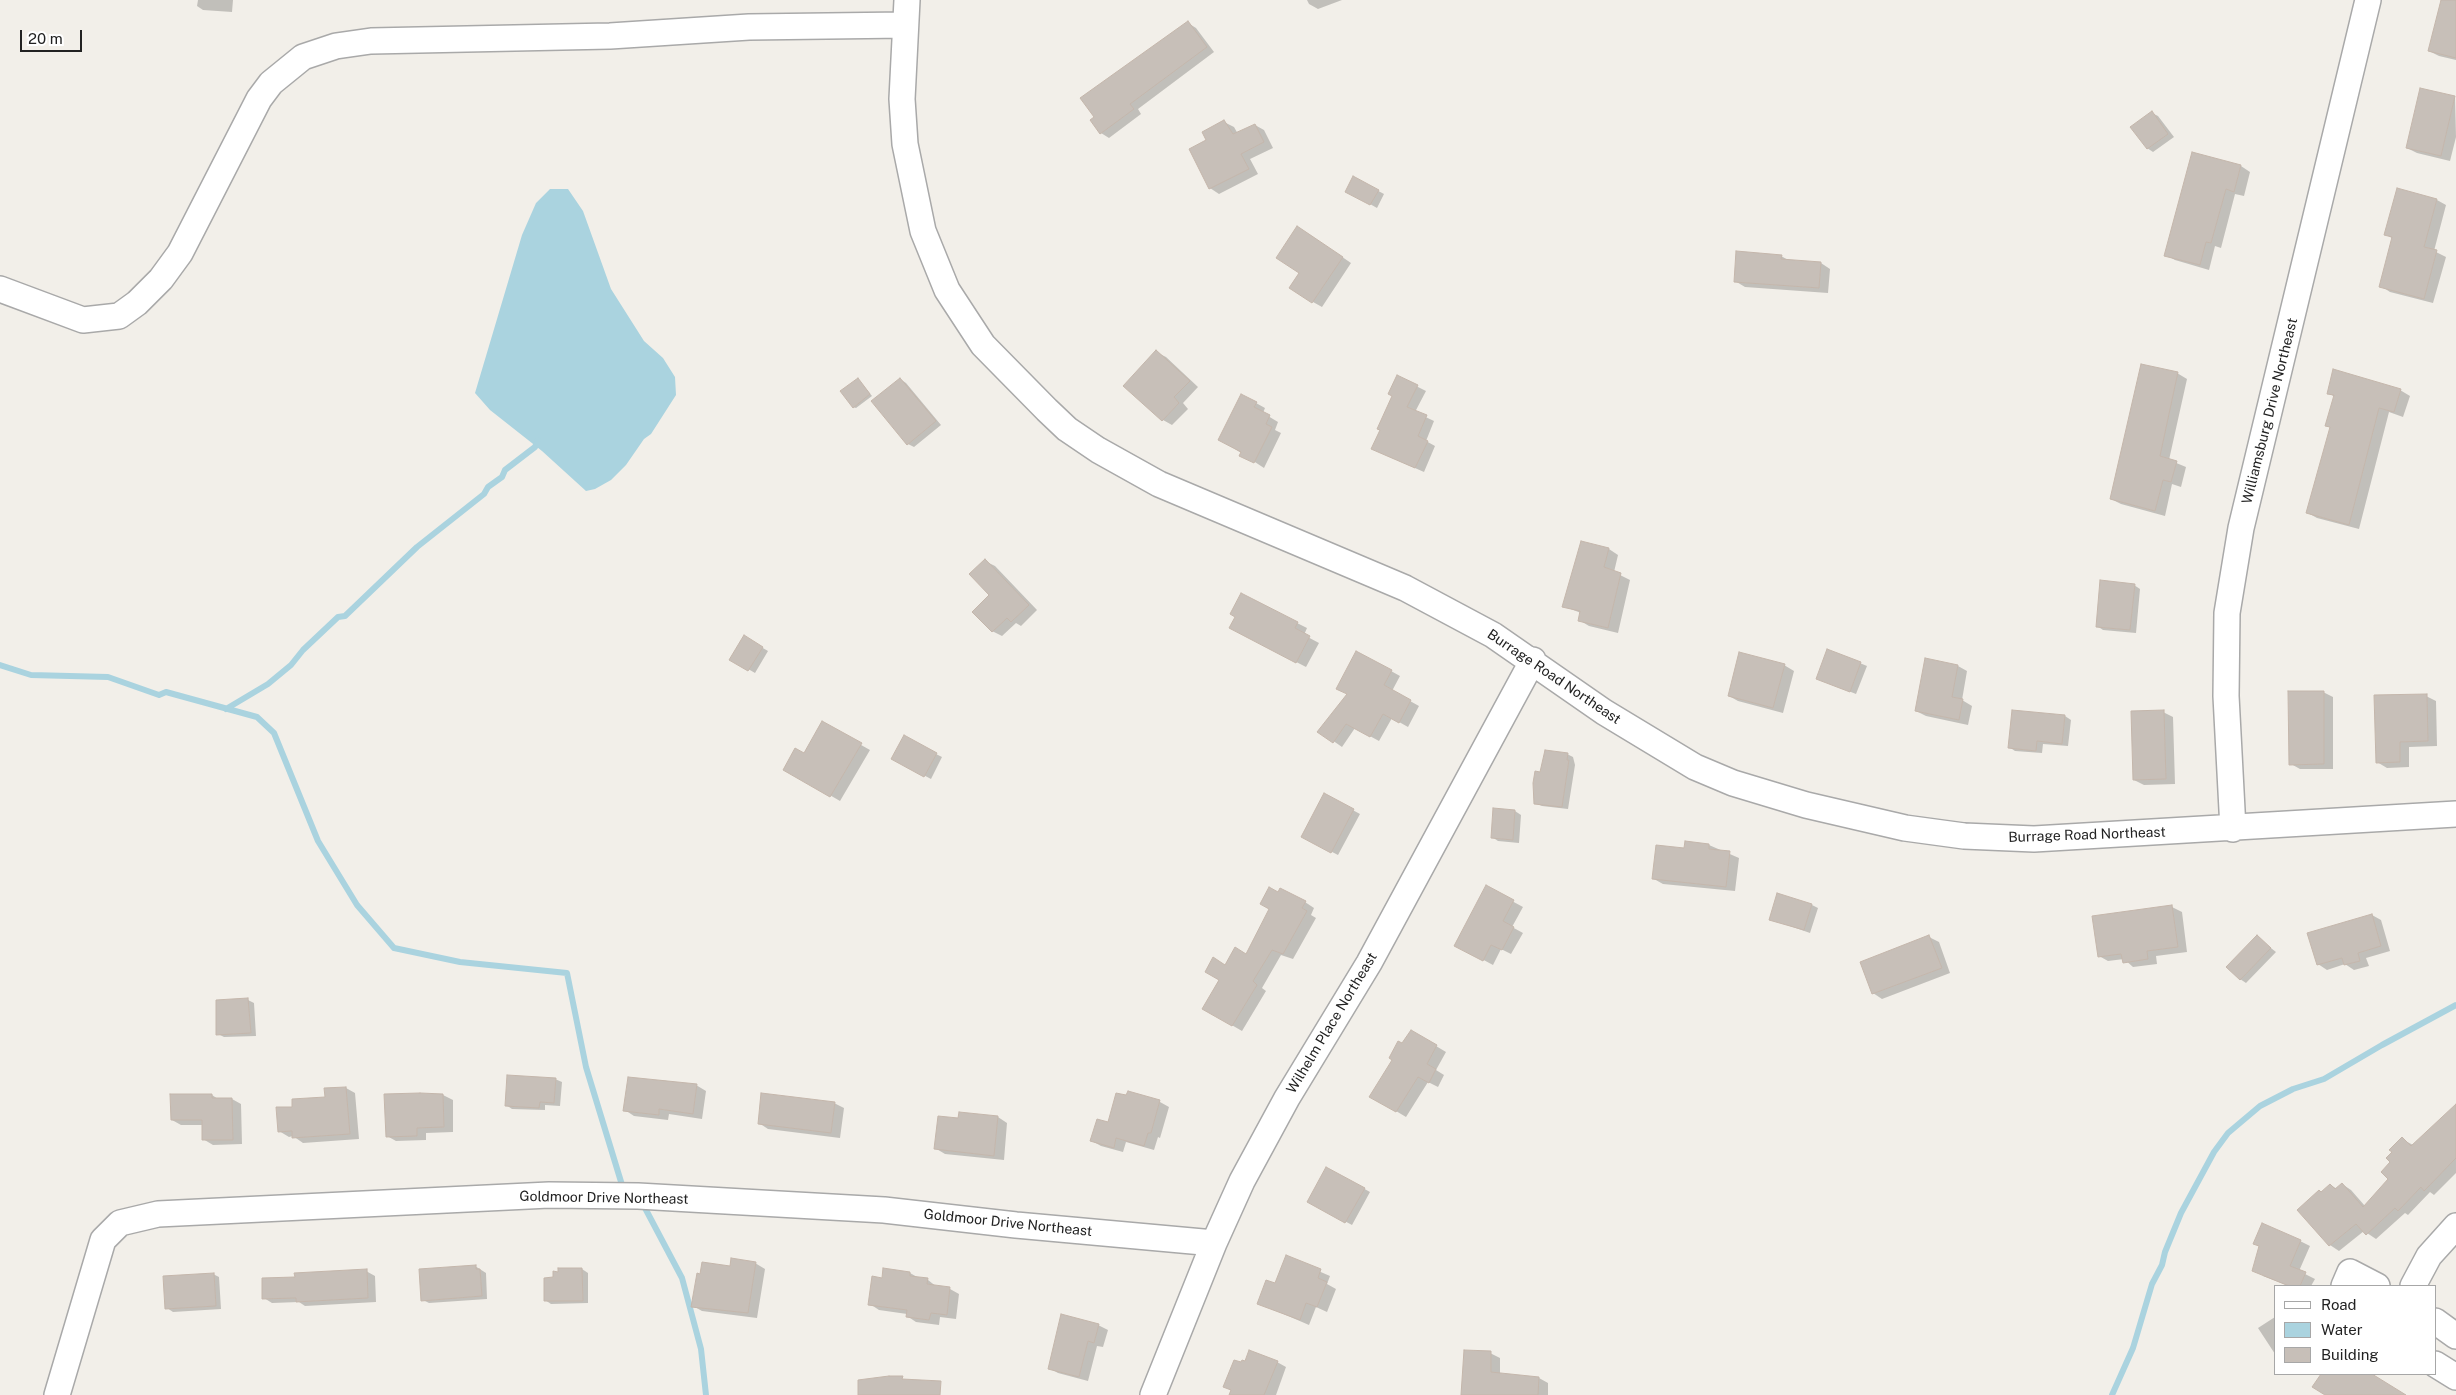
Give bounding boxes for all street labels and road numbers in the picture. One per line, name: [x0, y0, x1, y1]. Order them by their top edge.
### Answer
street label: Williamsburg Drive Northeast: [2239, 316, 2301, 506]
street label: Burrage Road Northeast: [1484, 626, 1624, 728]
street label: Burrage Road Northeast: [2008, 824, 2166, 846]
street label: Wilhelm Place Northeast: [1283, 949, 1381, 1097]
street label: Goldmoor Drive Northeast: [519, 1188, 689, 1208]
street label: Goldmoor Drive Northeast: [923, 1206, 1093, 1240]

